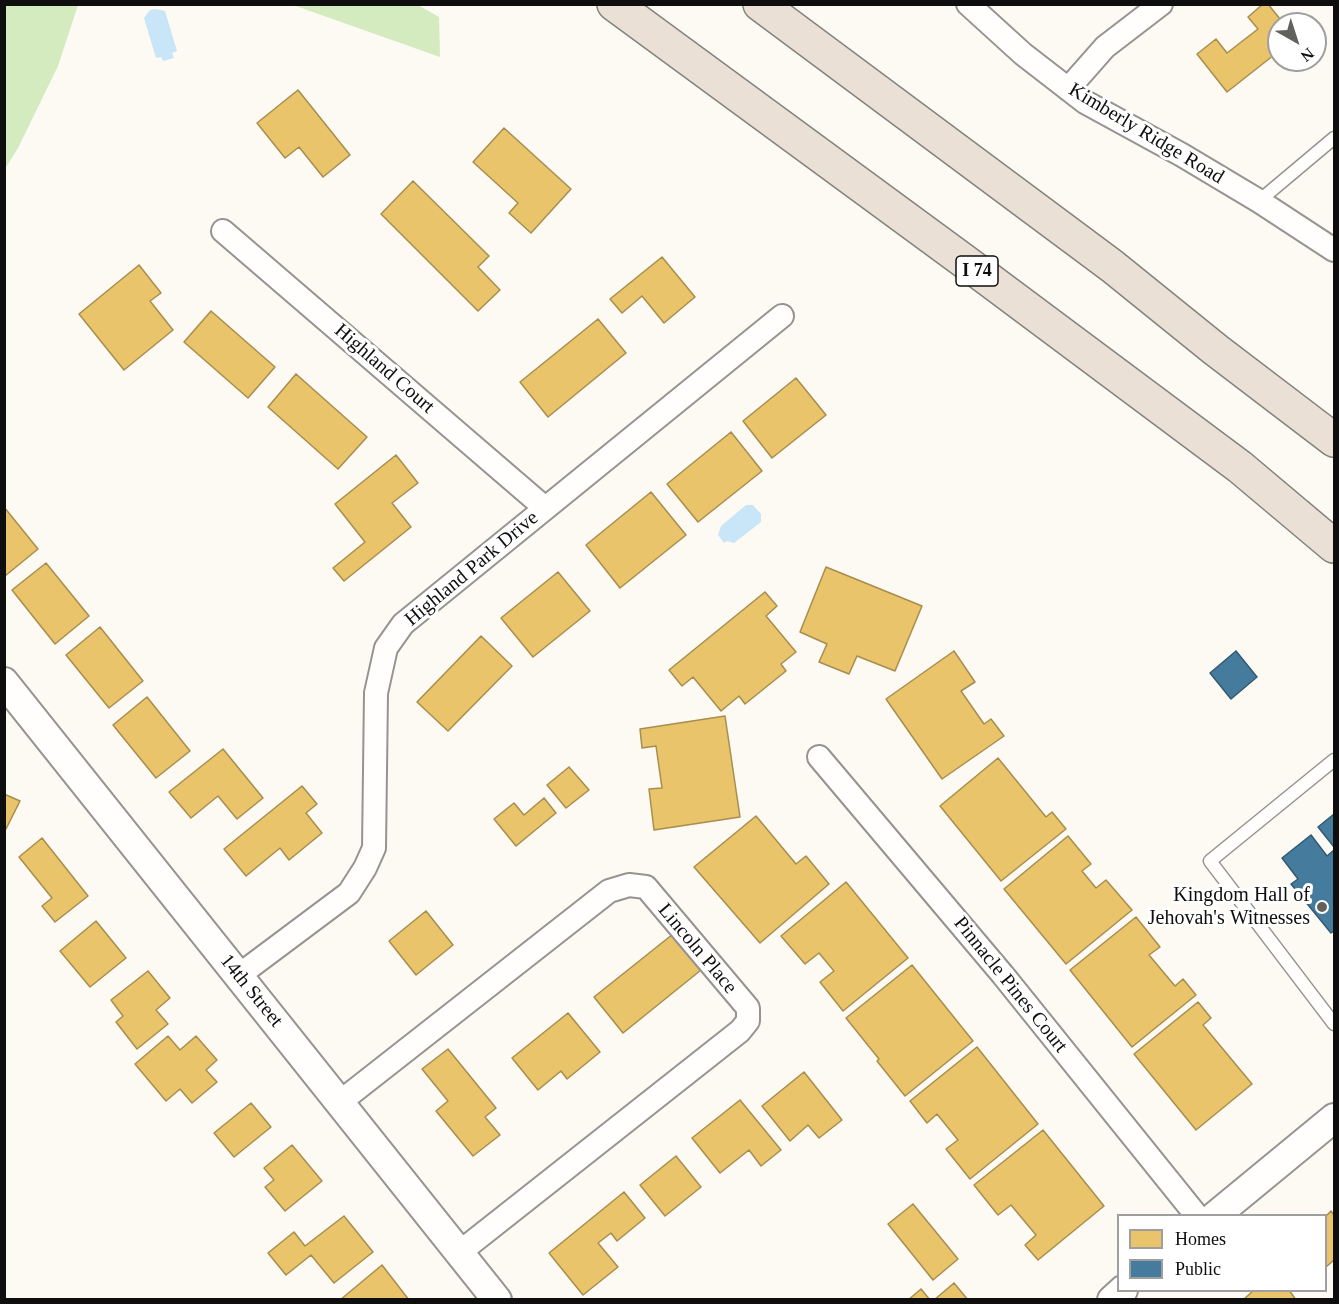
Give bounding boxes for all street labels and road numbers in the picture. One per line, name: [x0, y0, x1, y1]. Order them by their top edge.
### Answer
street label: Kimberly Ridge Road: [1064, 78, 1228, 190]
road number: I 74: [956, 256, 998, 286]
street label: Highland Court: [329, 319, 439, 419]
street label: Highland Park Drive: [400, 506, 544, 632]
street label: Lincoln Place: [652, 899, 742, 999]
street label: Pinnacle Pines Court: [948, 912, 1072, 1058]
street label: 14th Street: [214, 950, 288, 1032]

